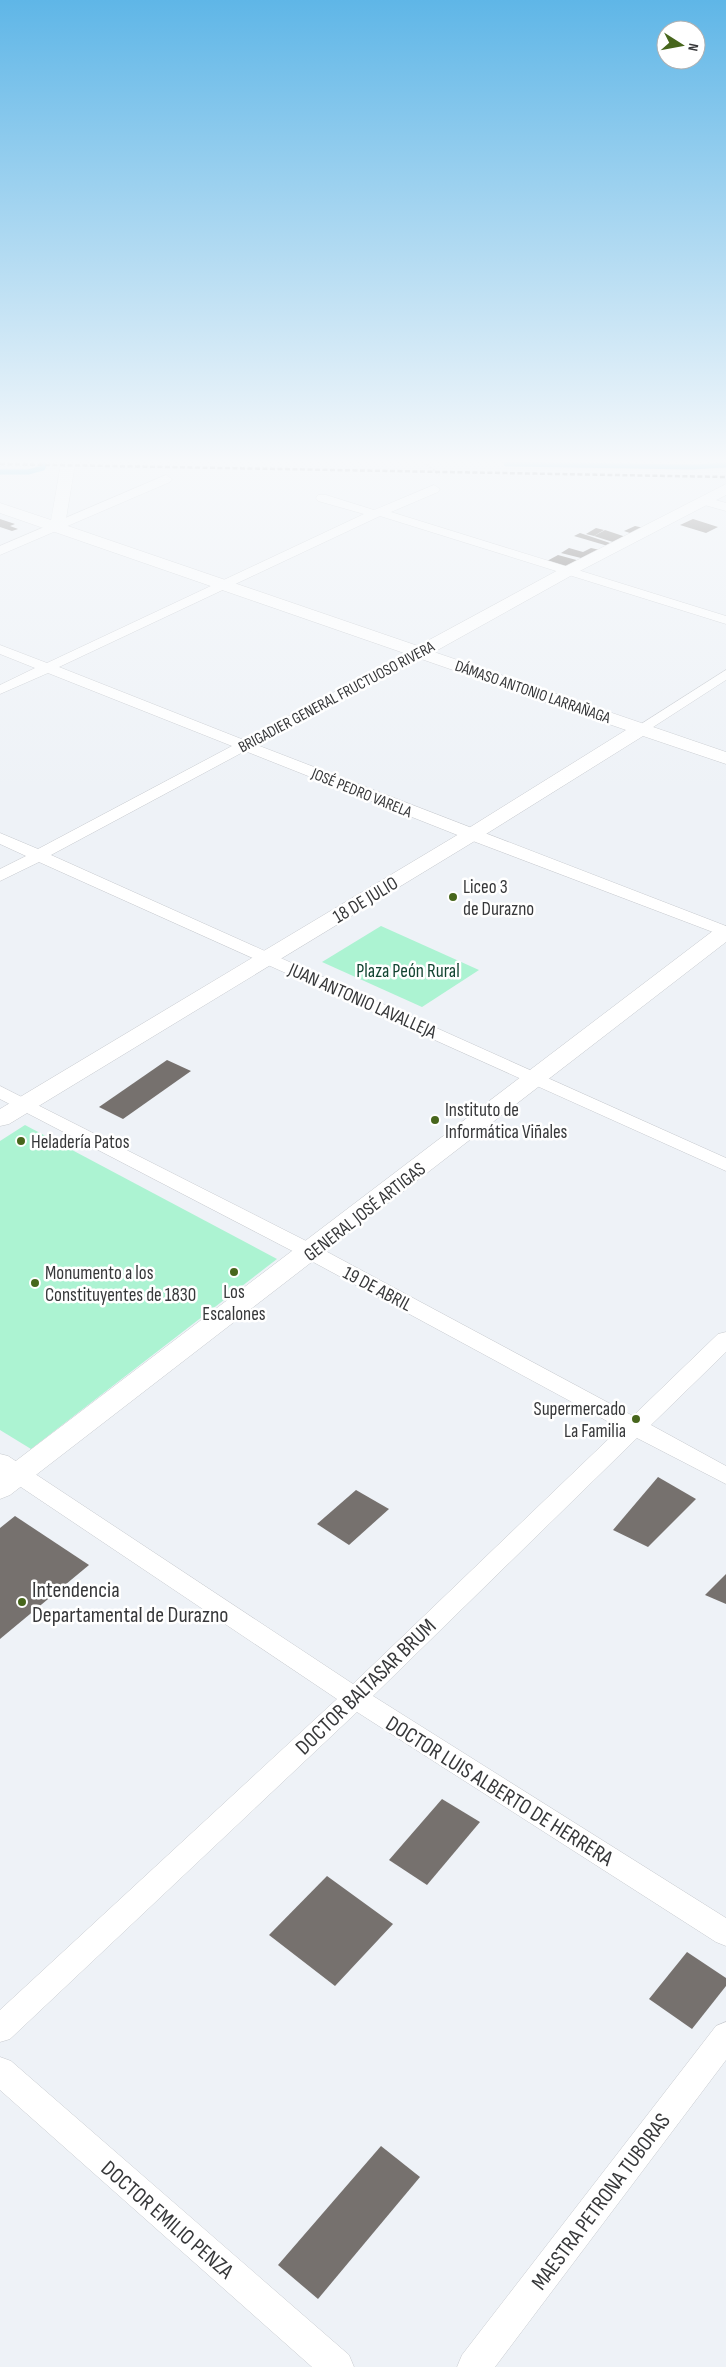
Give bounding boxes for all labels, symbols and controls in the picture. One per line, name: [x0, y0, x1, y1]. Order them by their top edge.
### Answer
north arrow: [656, 20, 706, 70]
text: N: [684, 42, 702, 53]
street label: BRIGADIER GENERAL FRUCTUOSO RIVERA: [235, 637, 438, 757]
street label: DÁMASO ANTONIO LARRAÑAGA: [452, 657, 613, 728]
street label: JOSÉ PEDRO VARELA: [308, 764, 414, 822]
street label: 18 DE JULIO: [329, 872, 402, 929]
place label: Liceo 3 de Durazno: [463, 876, 534, 921]
marker: Liceo 3 de Durazno: [447, 891, 459, 903]
street label: JUAN ANTONIO LAVALLEJA: [284, 958, 441, 1045]
park label: Plaza Peón Rural: [356, 960, 460, 983]
place label: Instituto de Informática Viñales: [445, 1099, 568, 1144]
marker: Instituto de Informática Viñales: [429, 1114, 441, 1126]
place label: Heladería Patos: [31, 1131, 130, 1154]
marker: Heladería Patos: [15, 1135, 27, 1147]
street label: GENERAL JOSÉ ARTIGAS: [300, 1158, 430, 1267]
place label: Monumento a los Constituyentes de 1830: [45, 1262, 196, 1307]
street label: 19 DE ABRIL: [339, 1262, 416, 1317]
marker: Los Escalones: [228, 1266, 240, 1278]
marker: Monumento a los Constituyentes de 1830: [29, 1277, 41, 1289]
place label: Los Escalones: [202, 1281, 266, 1326]
place label: Supermercado La Familia: [534, 1398, 626, 1443]
marker: Supermercado La Familia: [630, 1413, 642, 1425]
place label: Intendencia Departamental de Durazno: [32, 1577, 228, 1629]
marker: Intendencia Departamental de Durazno: [16, 1596, 28, 1608]
street label: DOCTOR BALTASAR BRUM: [290, 1613, 442, 1761]
street label: DOCTOR LUIS ALBERTO DE HERRERA: [381, 1710, 618, 1873]
street label: MAESTRA PETRONA TUBORAS: [526, 2108, 676, 2296]
street label: DOCTOR EMILIO PENZA: [95, 2155, 239, 2285]

